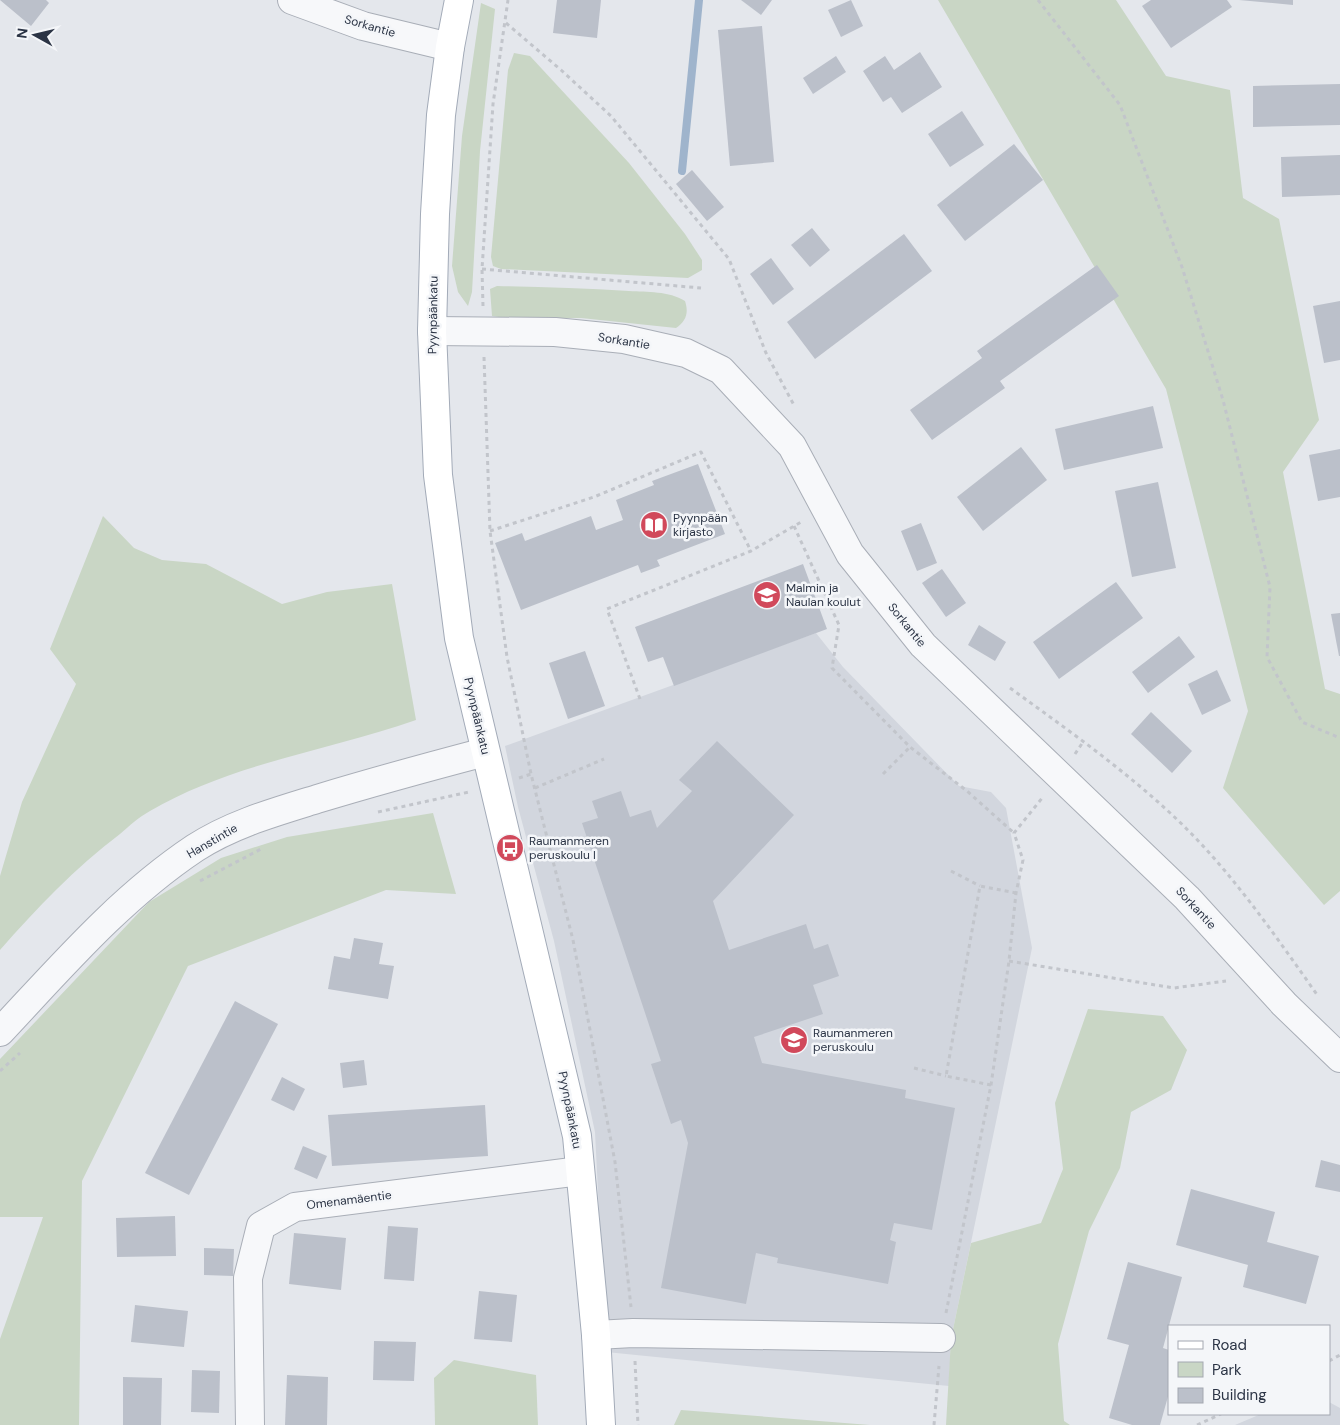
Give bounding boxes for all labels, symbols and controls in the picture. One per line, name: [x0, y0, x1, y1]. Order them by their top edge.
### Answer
north arrow: [10, 10, 60, 60]
street label: Sorkantie: [343, 11, 398, 41]
text: N: [13, 27, 32, 40]
street label: Pyynpäänkatu: [424, 275, 442, 354]
street label: Sorkantie: [597, 329, 651, 353]
library icon: Pyynpään kirjasto: [639, 510, 669, 540]
place label: Pyynpään kirjasto: [673, 510, 728, 540]
school or university icon: Malmin ja Naulan koulut: [752, 580, 782, 610]
place label: Malmin ja Naulan koulut: [786, 580, 861, 610]
street label: Sorkantie: [884, 600, 930, 651]
street label: Pyynpäänkatu: [460, 676, 494, 756]
street label: Hanstintie: [184, 820, 240, 862]
bus stop icon: Raumanmeren peruskoulu I: [495, 833, 525, 863]
place label: Raumanmeren peruskoulu I: [529, 833, 609, 863]
street label: Sorkantie: [1172, 883, 1220, 933]
school or university icon: Raumanmeren peruskoulu: [779, 1025, 809, 1055]
place label: Raumanmeren peruskoulu: [813, 1025, 893, 1055]
street label: Pyynpäänkatu: [555, 1070, 585, 1150]
street label: Omenamäentie: [306, 1187, 393, 1213]
legend: [1168, 1325, 1330, 1415]
text: Road: [1212, 1335, 1247, 1355]
text: Park: [1212, 1360, 1242, 1380]
text: Building: [1212, 1385, 1267, 1405]

